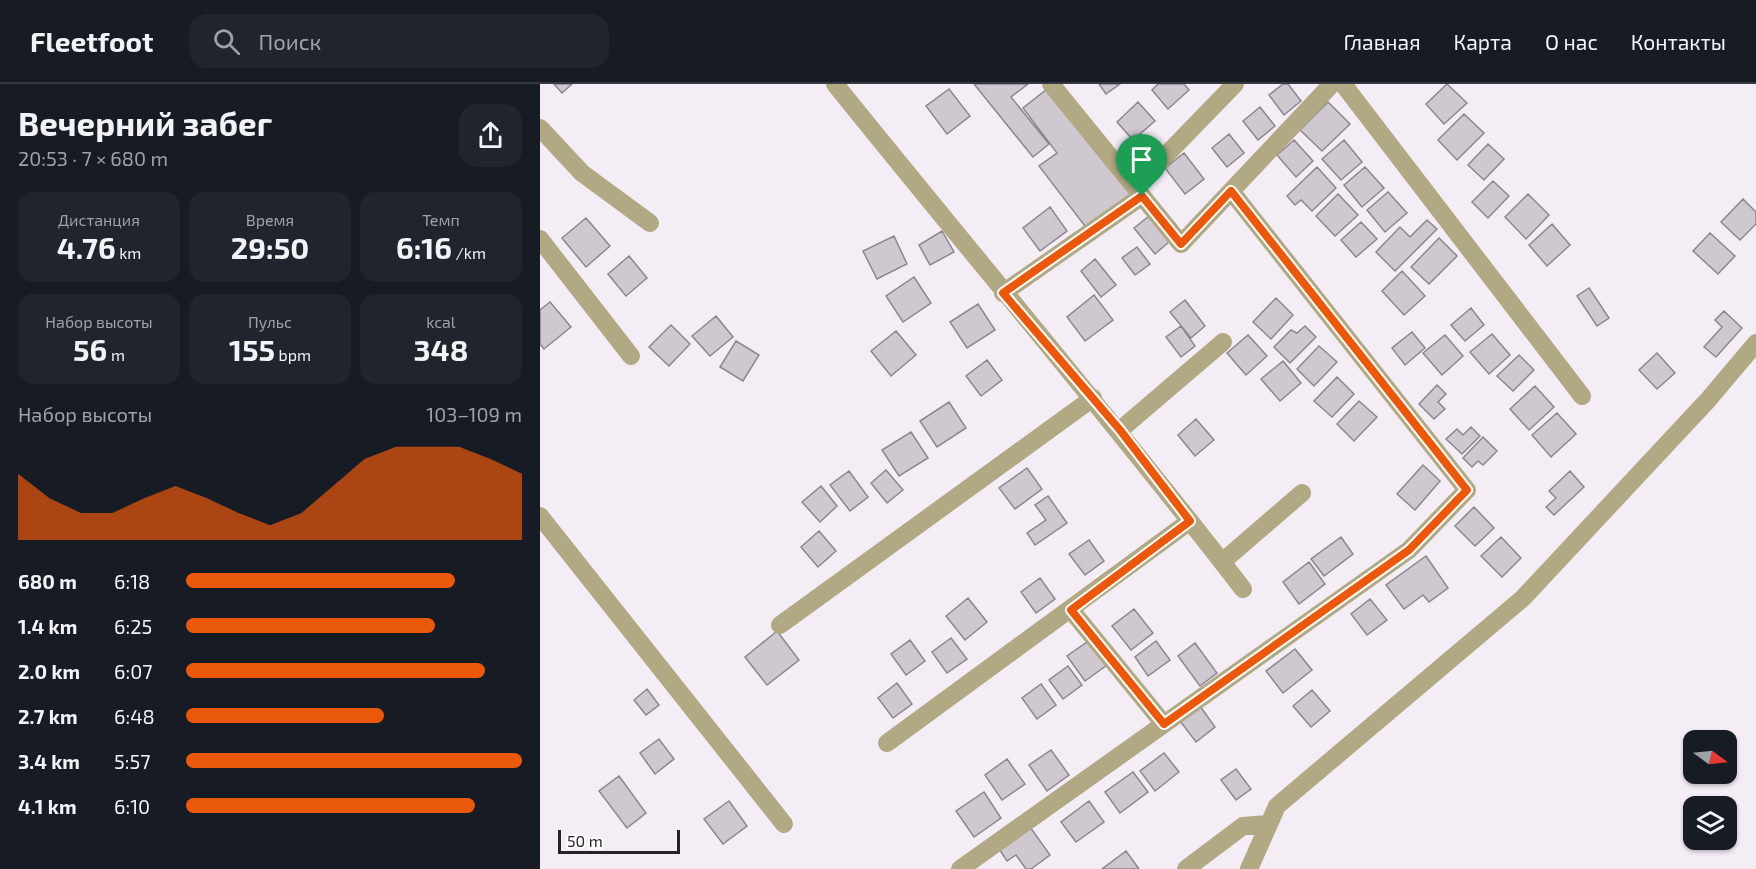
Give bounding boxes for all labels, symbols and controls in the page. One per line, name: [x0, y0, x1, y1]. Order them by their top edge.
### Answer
search box: [189, 14, 609, 68]
text: Fleetfoot: [30, 24, 153, 58]
icon: search: [210, 25, 243, 58]
text: Поиск: [258, 28, 321, 54]
text: Главная: [1344, 29, 1421, 54]
text: Карта: [1454, 29, 1512, 54]
text: О нас: [1545, 29, 1598, 54]
text: Контакты: [1631, 29, 1726, 54]
text: Вечерний забег: [18, 103, 272, 143]
button: share: [459, 104, 522, 167]
pin: [1116, 134, 1167, 196]
icon: arrive: [1125, 143, 1158, 176]
text: 20:53 · 7 × 680 m: [18, 146, 168, 170]
text: Дистанция: [58, 210, 140, 229]
text: Время: [246, 210, 294, 229]
text: Темп: [422, 210, 460, 229]
text: 4.76: [57, 229, 116, 265]
text: 29:50: [231, 229, 309, 265]
text: 6:16: [396, 229, 452, 265]
text: km: [116, 243, 141, 262]
text: /km: [452, 243, 486, 262]
text: Набор высоты: [45, 312, 153, 331]
text: Пульс: [248, 312, 292, 331]
text: kcal: [426, 312, 456, 331]
text: 56: [73, 331, 107, 367]
text: 155: [229, 331, 275, 367]
text: 348: [414, 331, 468, 367]
text: m: [107, 345, 125, 364]
text: bpm: [275, 345, 311, 364]
text: Набор высоты: [18, 402, 152, 426]
text: 103–109 m: [426, 402, 522, 426]
text: 680 m: [18, 569, 77, 593]
text: 6:18: [114, 569, 150, 593]
text: 1.4 km: [18, 614, 77, 638]
text: 6:25: [114, 614, 152, 638]
text: 2.0 km: [18, 659, 80, 683]
text: 6:07: [114, 659, 152, 683]
text: 2.7 km: [18, 704, 78, 728]
text: 6:48: [114, 704, 155, 728]
north arrow: [1683, 730, 1737, 784]
map controls: [1683, 730, 1737, 850]
text: 3.4 km: [18, 749, 80, 773]
text: 5:57: [114, 749, 150, 773]
text: 4.1 km: [18, 794, 77, 818]
text: 6:10: [114, 794, 150, 818]
button: layers: [1683, 796, 1737, 850]
scale bar: [558, 827, 680, 854]
text: 50 m: [567, 831, 603, 850]

